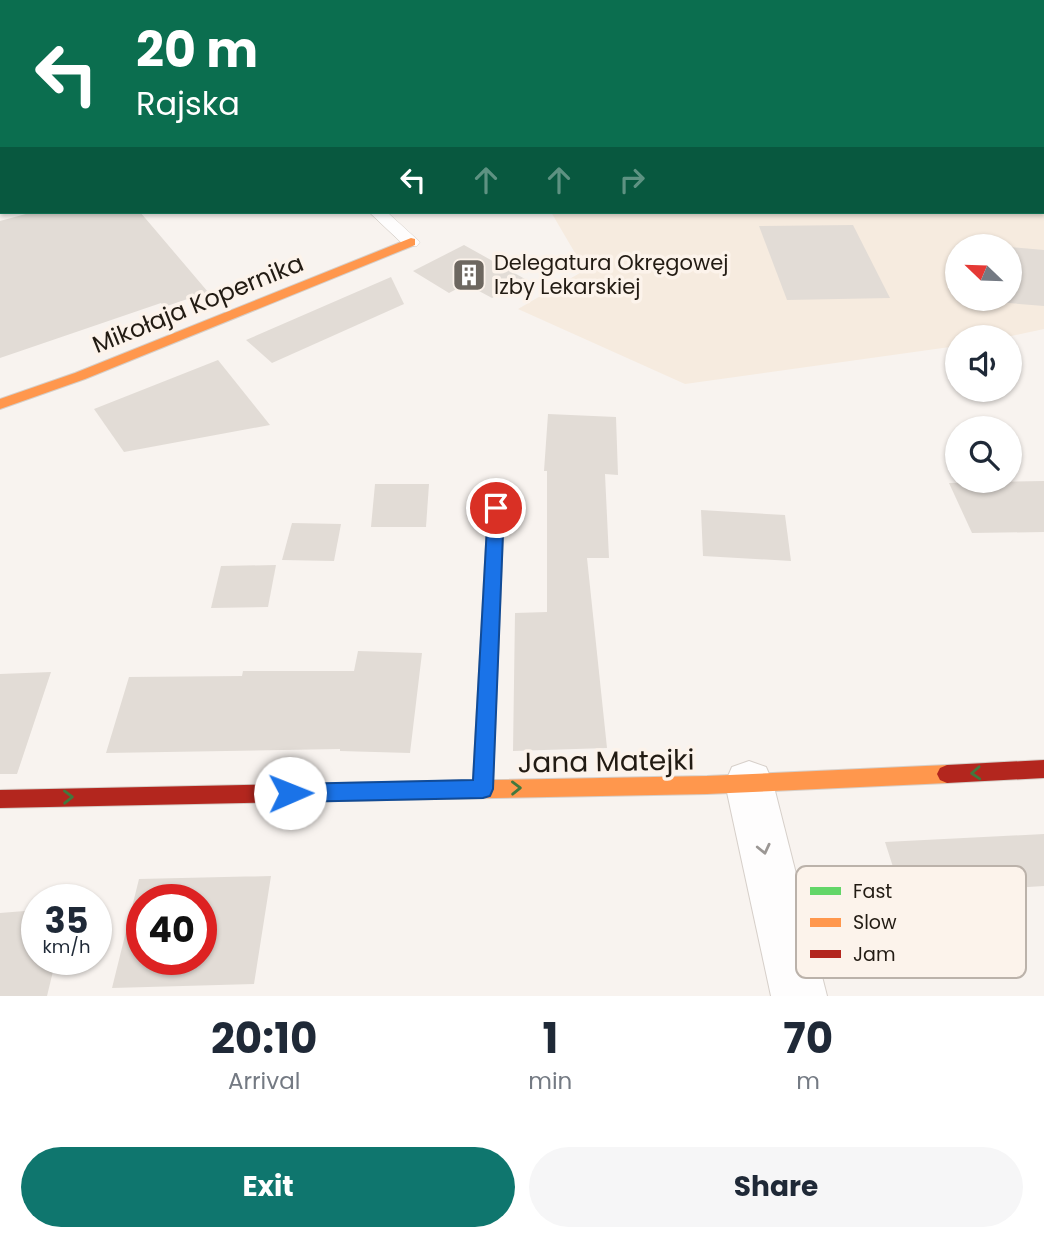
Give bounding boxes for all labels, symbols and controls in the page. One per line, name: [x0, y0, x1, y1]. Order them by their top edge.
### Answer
text: 20 m: [136, 16, 258, 84]
icon: left: [21, 28, 112, 119]
text: Rajska: [136, 81, 240, 126]
icon: left: [394, 161, 432, 199]
icon: ahead: [467, 161, 505, 199]
icon: ahead: [540, 161, 578, 199]
icon: right: [613, 161, 651, 199]
north arrow: [945, 234, 1022, 312]
map controls: [945, 234, 1022, 493]
street label: Mikołaja Kopernika: [87, 246, 308, 361]
place label: Delegatura Okręgowej Izby Lekarskiej: [494, 248, 728, 301]
building icon: Delegatura Okręgowej Izby Lekarskiej: [450, 256, 488, 294]
button: sound: [945, 325, 1022, 402]
button: search: [945, 416, 1022, 493]
pin: [466, 478, 526, 538]
icon: arrive: [477, 489, 515, 527]
street label: Jana Matejki: [517, 740, 695, 783]
position arrow: [253, 756, 327, 830]
one-way arrow: [970, 765, 981, 780]
one-way arrow: [511, 781, 522, 796]
one-way arrow: [63, 790, 74, 805]
one-way arrow: [756, 843, 771, 855]
legend: [796, 866, 1026, 978]
text: Fast: [853, 878, 892, 905]
speed limit sign: 40: [126, 884, 217, 975]
text: 35: [45, 896, 88, 945]
text: Slow: [853, 909, 897, 936]
text: km/h: [43, 934, 90, 959]
text: Jam: [853, 941, 895, 968]
text: 20:10: [211, 1009, 317, 1068]
text: 1: [542, 1009, 558, 1068]
text: 70: [783, 1009, 833, 1068]
text: Arrival: [228, 1065, 300, 1097]
text: min: [528, 1065, 572, 1097]
text: m: [796, 1065, 820, 1097]
button: Exit: [21, 1147, 515, 1227]
button: Share: [529, 1147, 1023, 1227]

